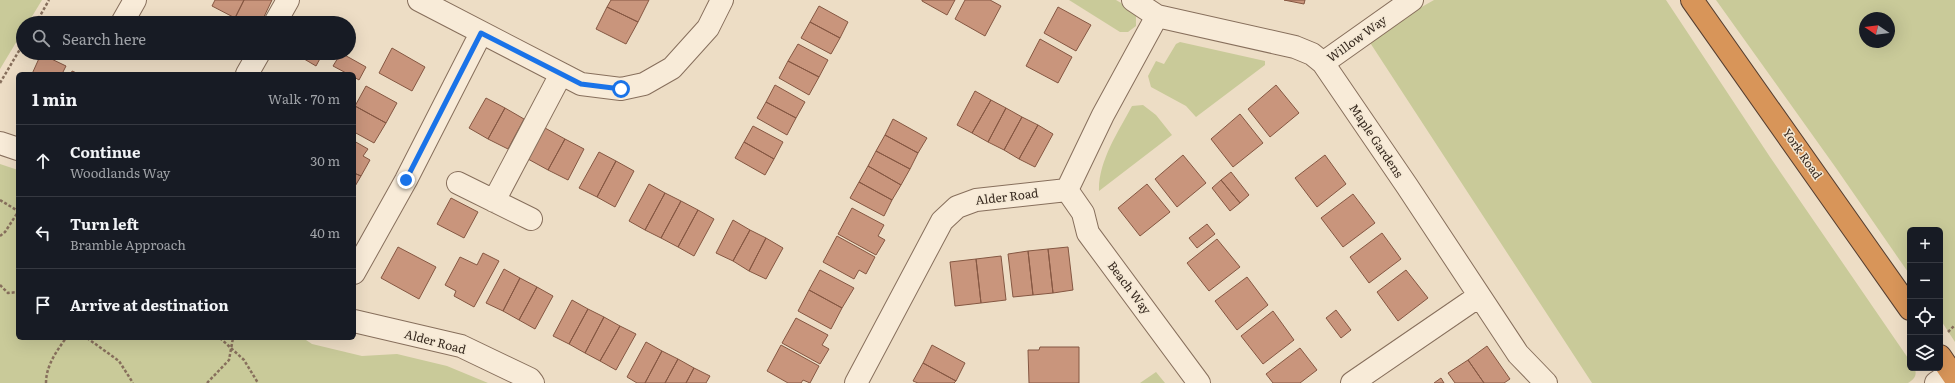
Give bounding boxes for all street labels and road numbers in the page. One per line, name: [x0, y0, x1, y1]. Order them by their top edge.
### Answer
street label: Willow Way: [1323, 10, 1390, 66]
street label: Maple Gardens: [1345, 100, 1408, 181]
street label: York Road: [1779, 124, 1827, 183]
street label: Alder Road: [974, 183, 1040, 209]
street label: Beach Way: [1104, 257, 1156, 318]
street label: Alder Road: [402, 324, 469, 358]

